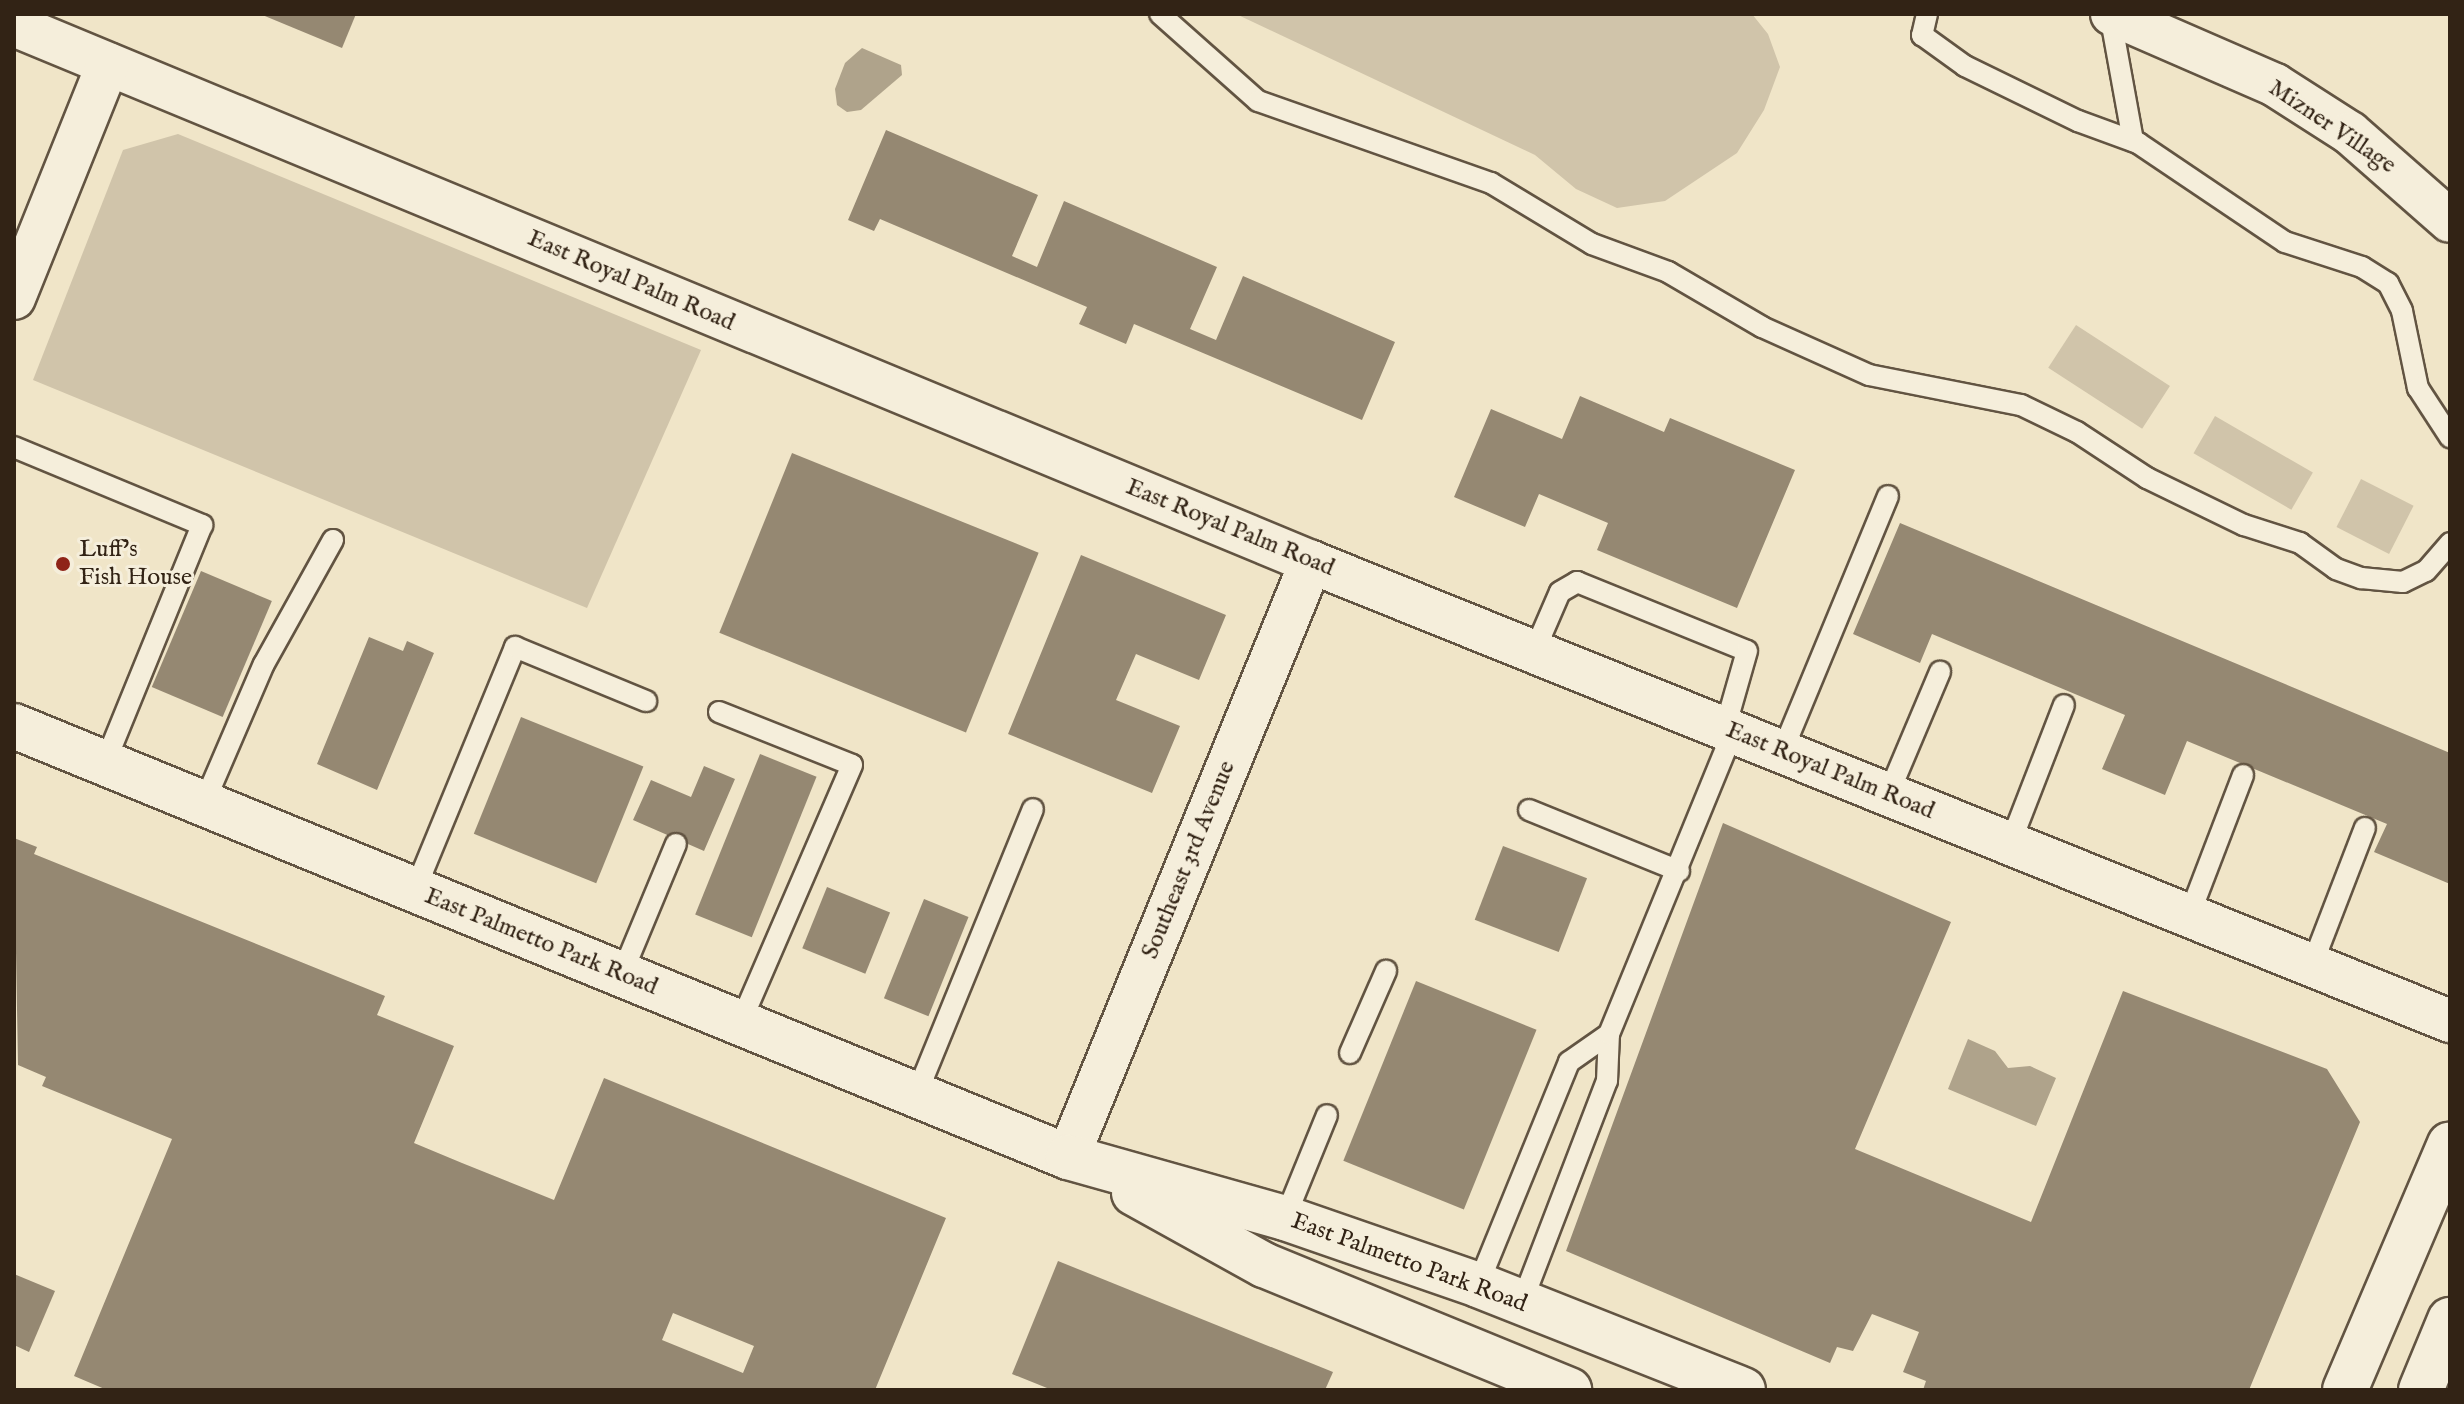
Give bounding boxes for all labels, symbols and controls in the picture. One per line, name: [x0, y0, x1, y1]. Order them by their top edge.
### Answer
street label: Mizner Village: [2263, 74, 2401, 180]
street label: East Royal Palm Road: [523, 224, 739, 338]
street label: East Royal Palm Road: [1122, 473, 1338, 583]
place label: Luff's Fish House: [79, 536, 192, 592]
marker: Luff's Fish House: [54, 555, 72, 573]
street label: East Royal Palm Road: [1722, 716, 1938, 826]
street label: Southeast 3rd Avenue: [1136, 757, 1242, 963]
street label: East Palmetto Park Road: [420, 882, 662, 1002]
street label: East Palmetto Park Road: [1287, 1207, 1531, 1319]

